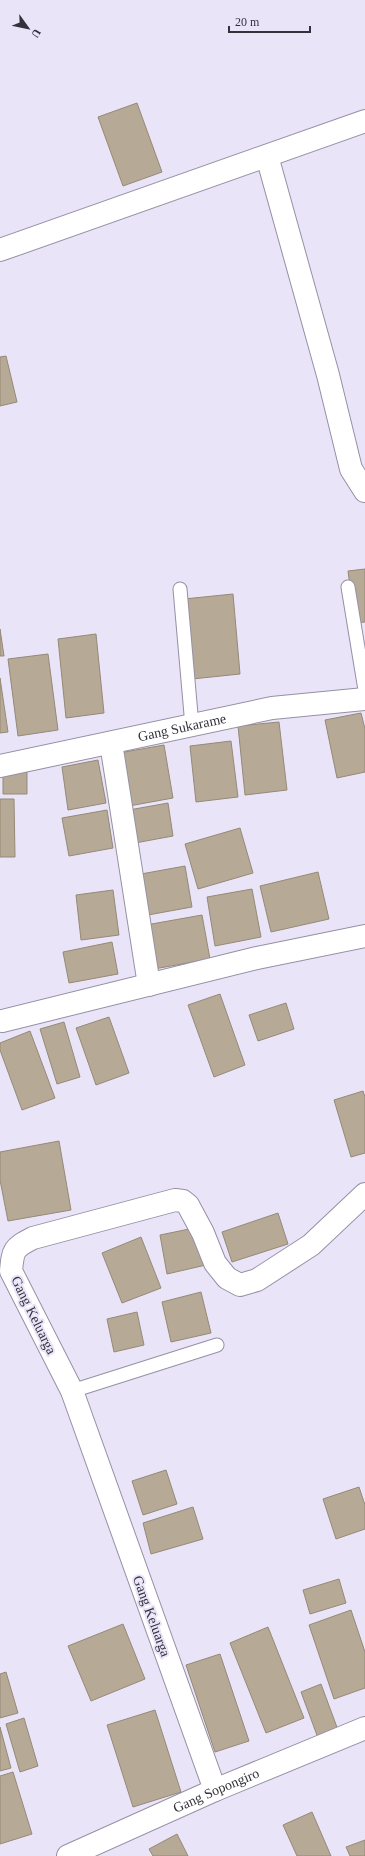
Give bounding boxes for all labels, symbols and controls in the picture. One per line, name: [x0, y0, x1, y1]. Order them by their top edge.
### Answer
north arrow: [8, 8, 48, 48]
scale bar: [229, 8, 310, 34]
text: 20 m: [235, 15, 260, 29]
text: U: [29, 27, 44, 40]
street label: Gang Sukarame: [137, 711, 228, 744]
street label: Gang Keluarga: [8, 1274, 59, 1357]
street label: Gang Keluarga: [130, 1574, 173, 1659]
street label: Gang Sopongiro: [171, 1766, 261, 1816]

